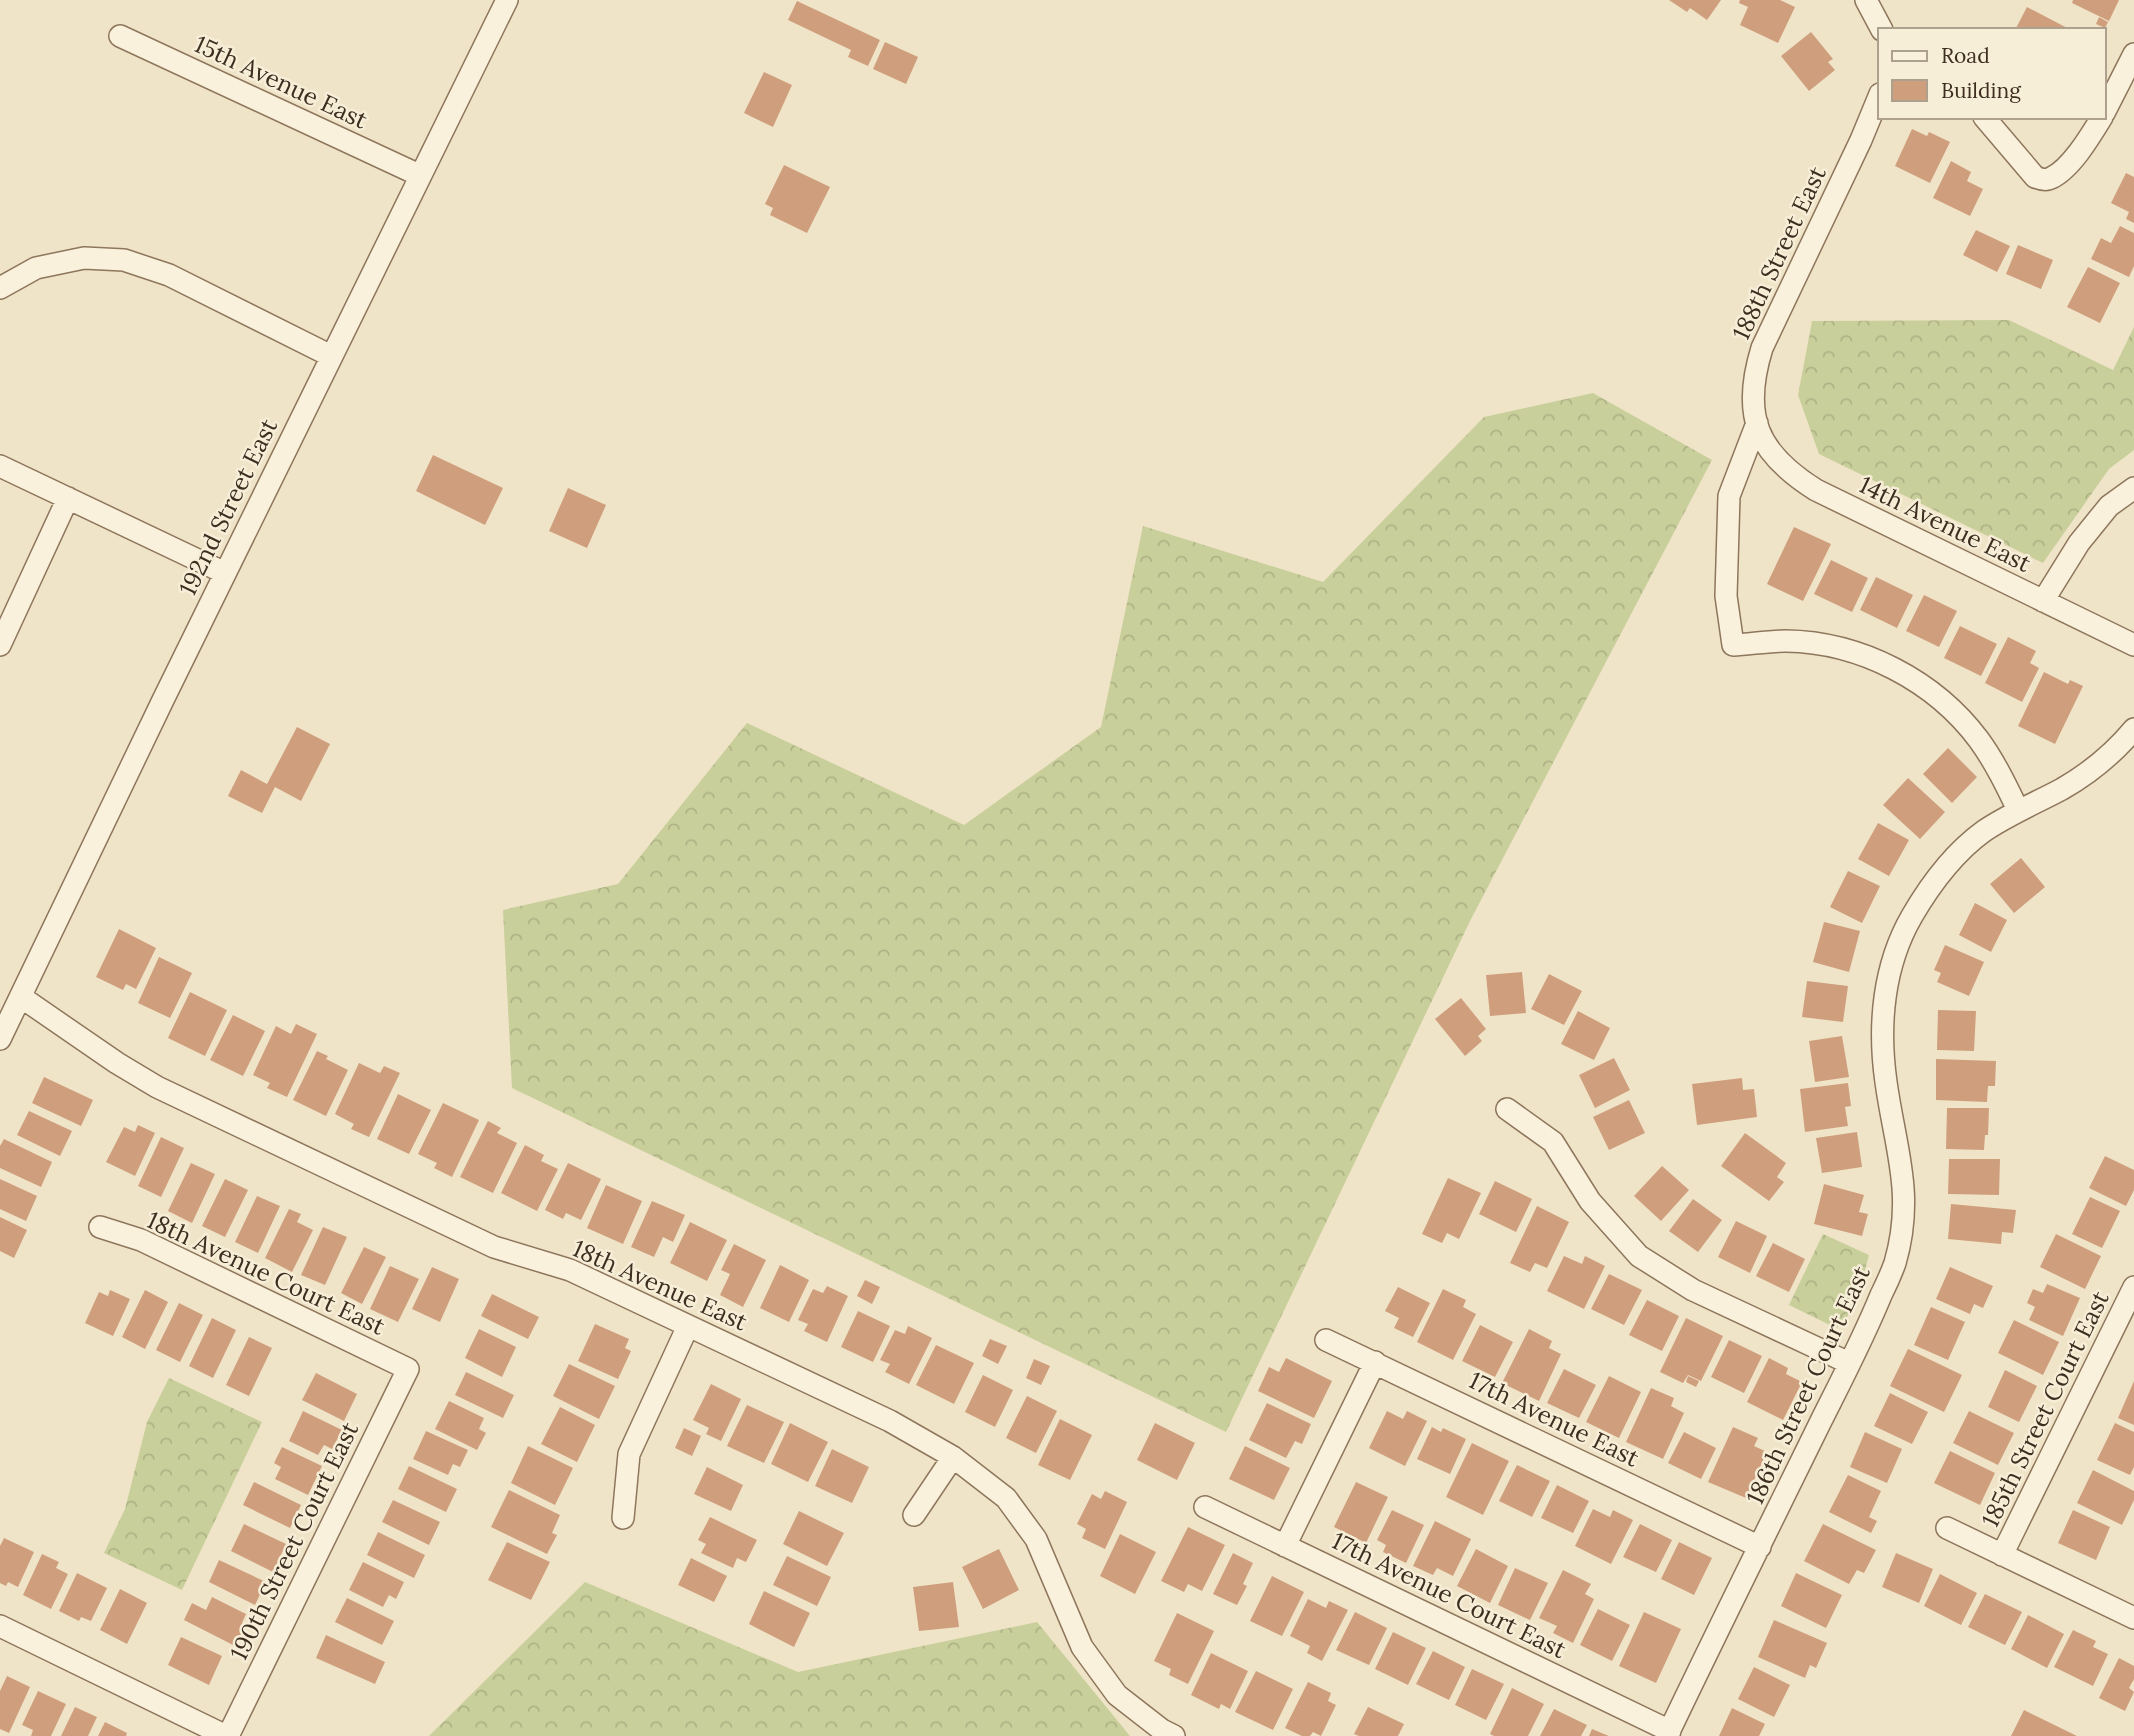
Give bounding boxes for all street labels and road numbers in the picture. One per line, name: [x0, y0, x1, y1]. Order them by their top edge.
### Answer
street label: 15th Avenue East: [190, 28, 373, 136]
street label: 188th Street East: [1725, 161, 1833, 345]
street label: 192nd Street East: [172, 413, 284, 600]
street label: 14th Avenue East: [1854, 469, 2037, 579]
street label: 18th Avenue Court East: [142, 1204, 391, 1342]
street label: 18th Avenue East: [568, 1233, 753, 1338]
street label: 186th Street Court East: [1739, 1260, 1877, 1509]
street label: 185th Street Court East: [1974, 1285, 2116, 1532]
street label: 17th Avenue East: [1464, 1364, 1645, 1474]
street label: 190th Street Court East: [223, 1416, 365, 1665]
street label: 17th Avenue Court East: [1327, 1525, 1572, 1665]

